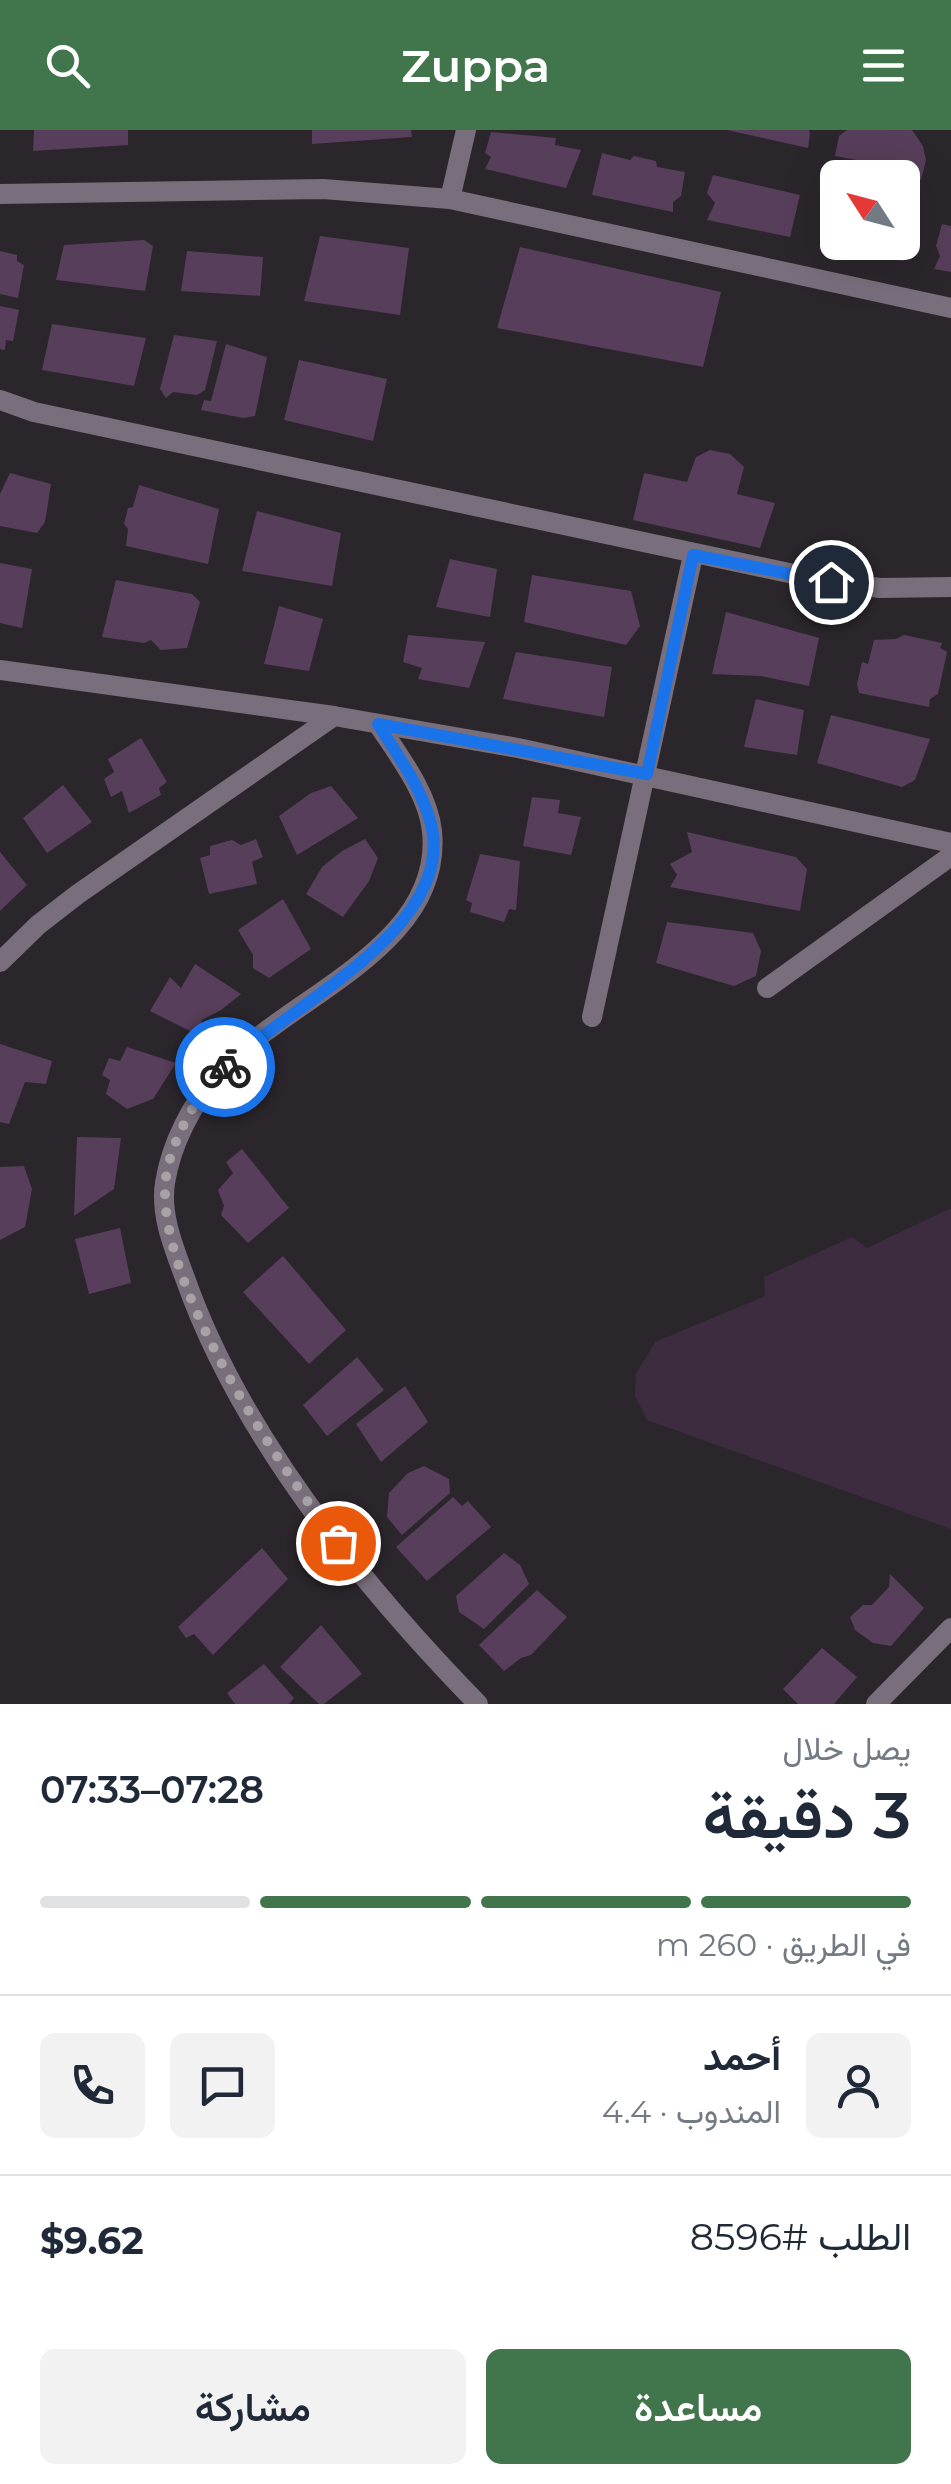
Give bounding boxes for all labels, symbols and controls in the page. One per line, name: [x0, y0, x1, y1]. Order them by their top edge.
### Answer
icon: search: [40, 38, 95, 93]
text: Zuppa: [401, 38, 550, 93]
icon: menu: [856, 38, 911, 93]
north arrow: [820, 160, 920, 260]
map controls: [820, 160, 920, 260]
pin: [789, 540, 874, 625]
icon: home: [804, 555, 859, 610]
courier: [175, 1017, 275, 1117]
icon: bike: [198, 1040, 253, 1095]
pin: [296, 1501, 381, 1586]
icon: bag: [311, 1516, 366, 1571]
text: يصل خلال: [783, 1729, 911, 1768]
text: 07:28–07:33: [40, 1766, 264, 1813]
text: 3 دقيقة: [703, 1775, 911, 1854]
text: في الطريق · 260 m: [656, 1925, 911, 1964]
button: phone: [40, 2033, 145, 2138]
button: chat: [170, 2033, 275, 2138]
text: أحمد: [703, 2033, 781, 2080]
button: person: [806, 2033, 911, 2138]
text: المندوب · 4.4: [602, 2092, 781, 2131]
text: الطلب #8596: [690, 2213, 911, 2260]
text: $9.62: [40, 2217, 144, 2264]
button: مشاركة: [40, 2349, 466, 2464]
button: مساعدة: [486, 2349, 911, 2464]

